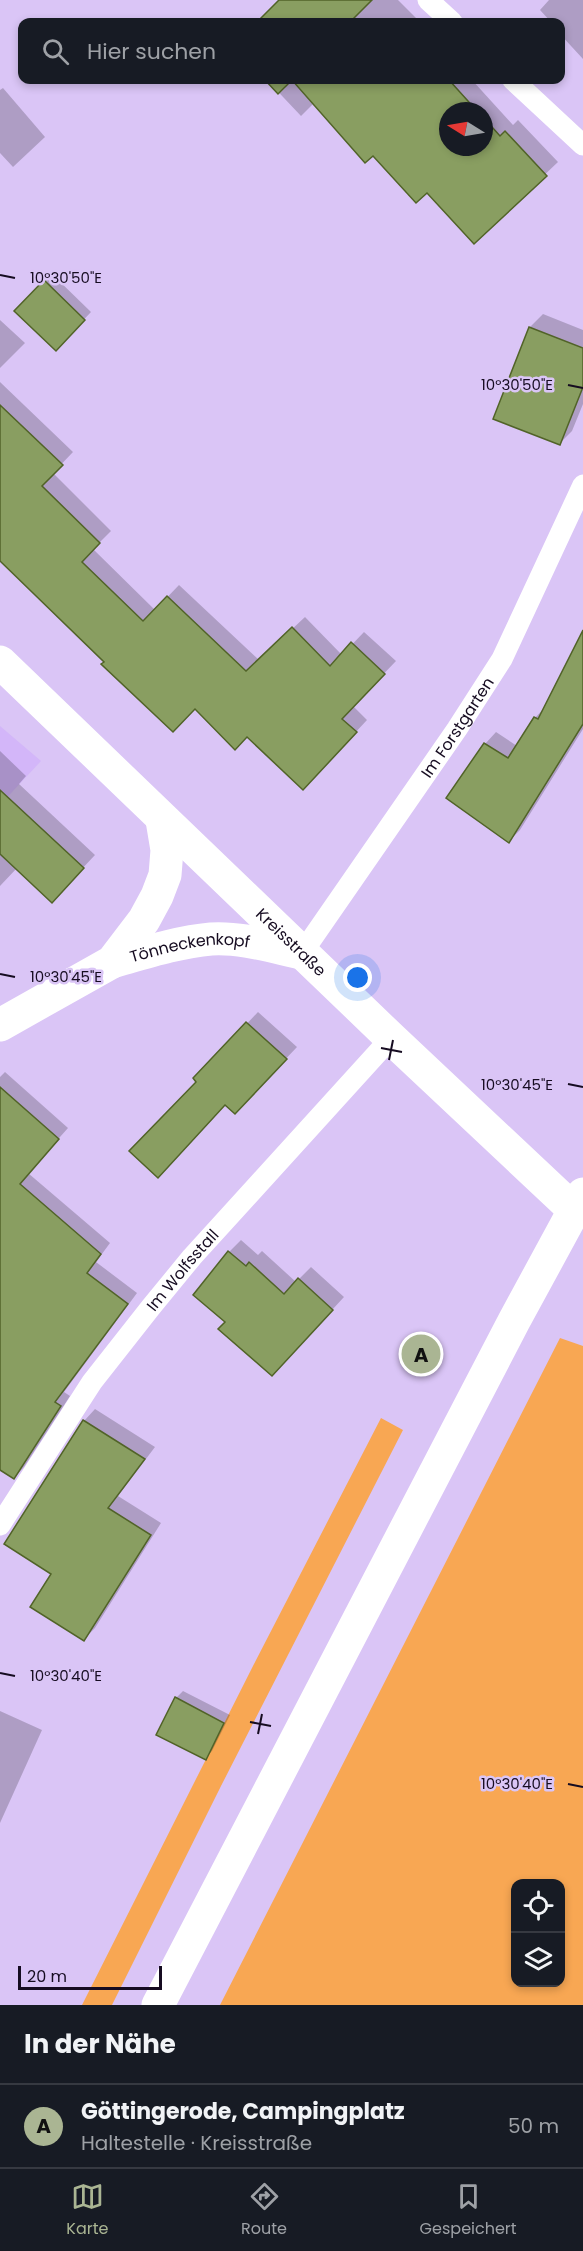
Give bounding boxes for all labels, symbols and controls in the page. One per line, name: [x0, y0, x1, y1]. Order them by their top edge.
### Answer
search box: [18, 18, 565, 84]
icon: search: [39, 35, 72, 68]
text: Hier suchen: [87, 36, 216, 67]
north arrow: [439, 102, 493, 156]
text: 10°30'50"E: [30, 267, 102, 288]
text: 10°30'50"E: [481, 374, 553, 395]
street label: Im Forstgarten: [415, 672, 499, 782]
street label: Kreisstraße: [251, 903, 332, 981]
street label: Tönneckenkopf: [127, 927, 252, 968]
your location: [343, 963, 372, 992]
text: 10°30'45"E: [30, 966, 102, 987]
text: 10°30'45"E: [481, 1074, 553, 1095]
street label: Im Wolfsstall: [141, 1224, 224, 1316]
pin: A: [402, 1332, 440, 1376]
text: 10°30'40"E: [30, 1665, 102, 1686]
text: 10°30'40"E: [481, 1773, 553, 1794]
map controls: [511, 1879, 565, 1987]
button: locate: [511, 1879, 565, 1933]
button: layers: [511, 1933, 565, 1987]
scale bar: [18, 1963, 162, 1990]
text: 20 m: [27, 1965, 67, 1988]
text: In der Nähe: [24, 2026, 176, 2062]
text: Göttingerode, Campingplatz: [81, 2096, 405, 2127]
text: A: [36, 2112, 51, 2140]
text: 50 m: [508, 2112, 559, 2140]
text: Haltestelle · Kreisstraße: [81, 2129, 312, 2157]
tab: Karte: [66, 2180, 108, 2241]
tab: Route: [241, 2180, 287, 2241]
tab: Gespeichert: [420, 2180, 517, 2241]

